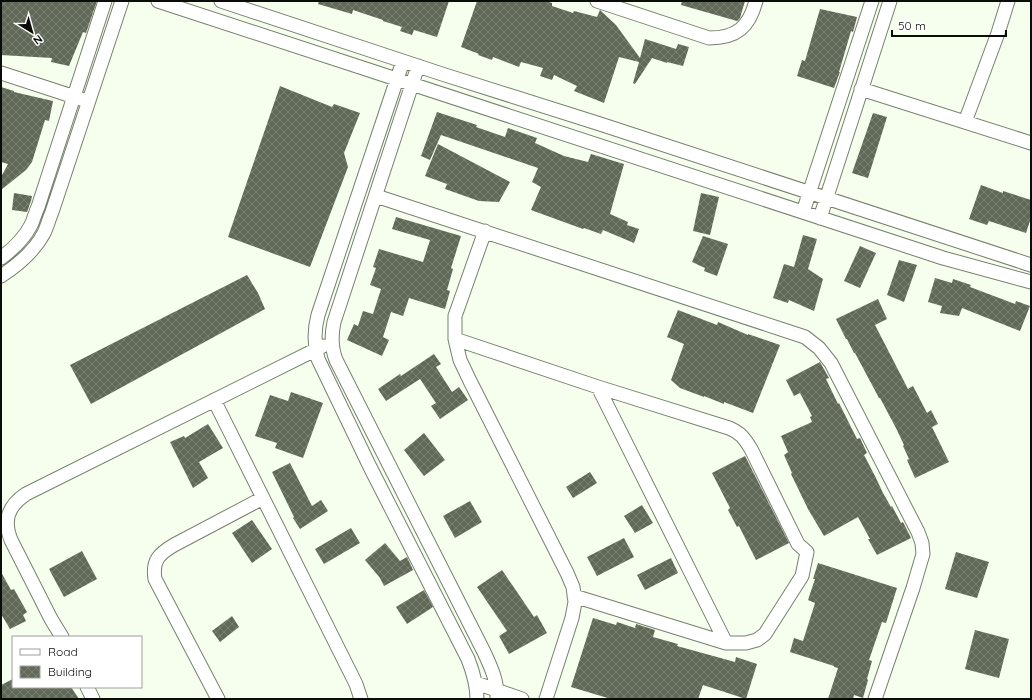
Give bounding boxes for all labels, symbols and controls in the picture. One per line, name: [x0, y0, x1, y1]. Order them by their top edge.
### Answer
north arrow: [12, 12, 52, 52]
scale bar: [892, 12, 1006, 38]
text: 50 m: [898, 18, 926, 33]
text: N: [31, 32, 45, 48]
legend: [12, 636, 142, 688]
text: Road: [48, 644, 78, 659]
text: Building: [48, 664, 92, 679]

